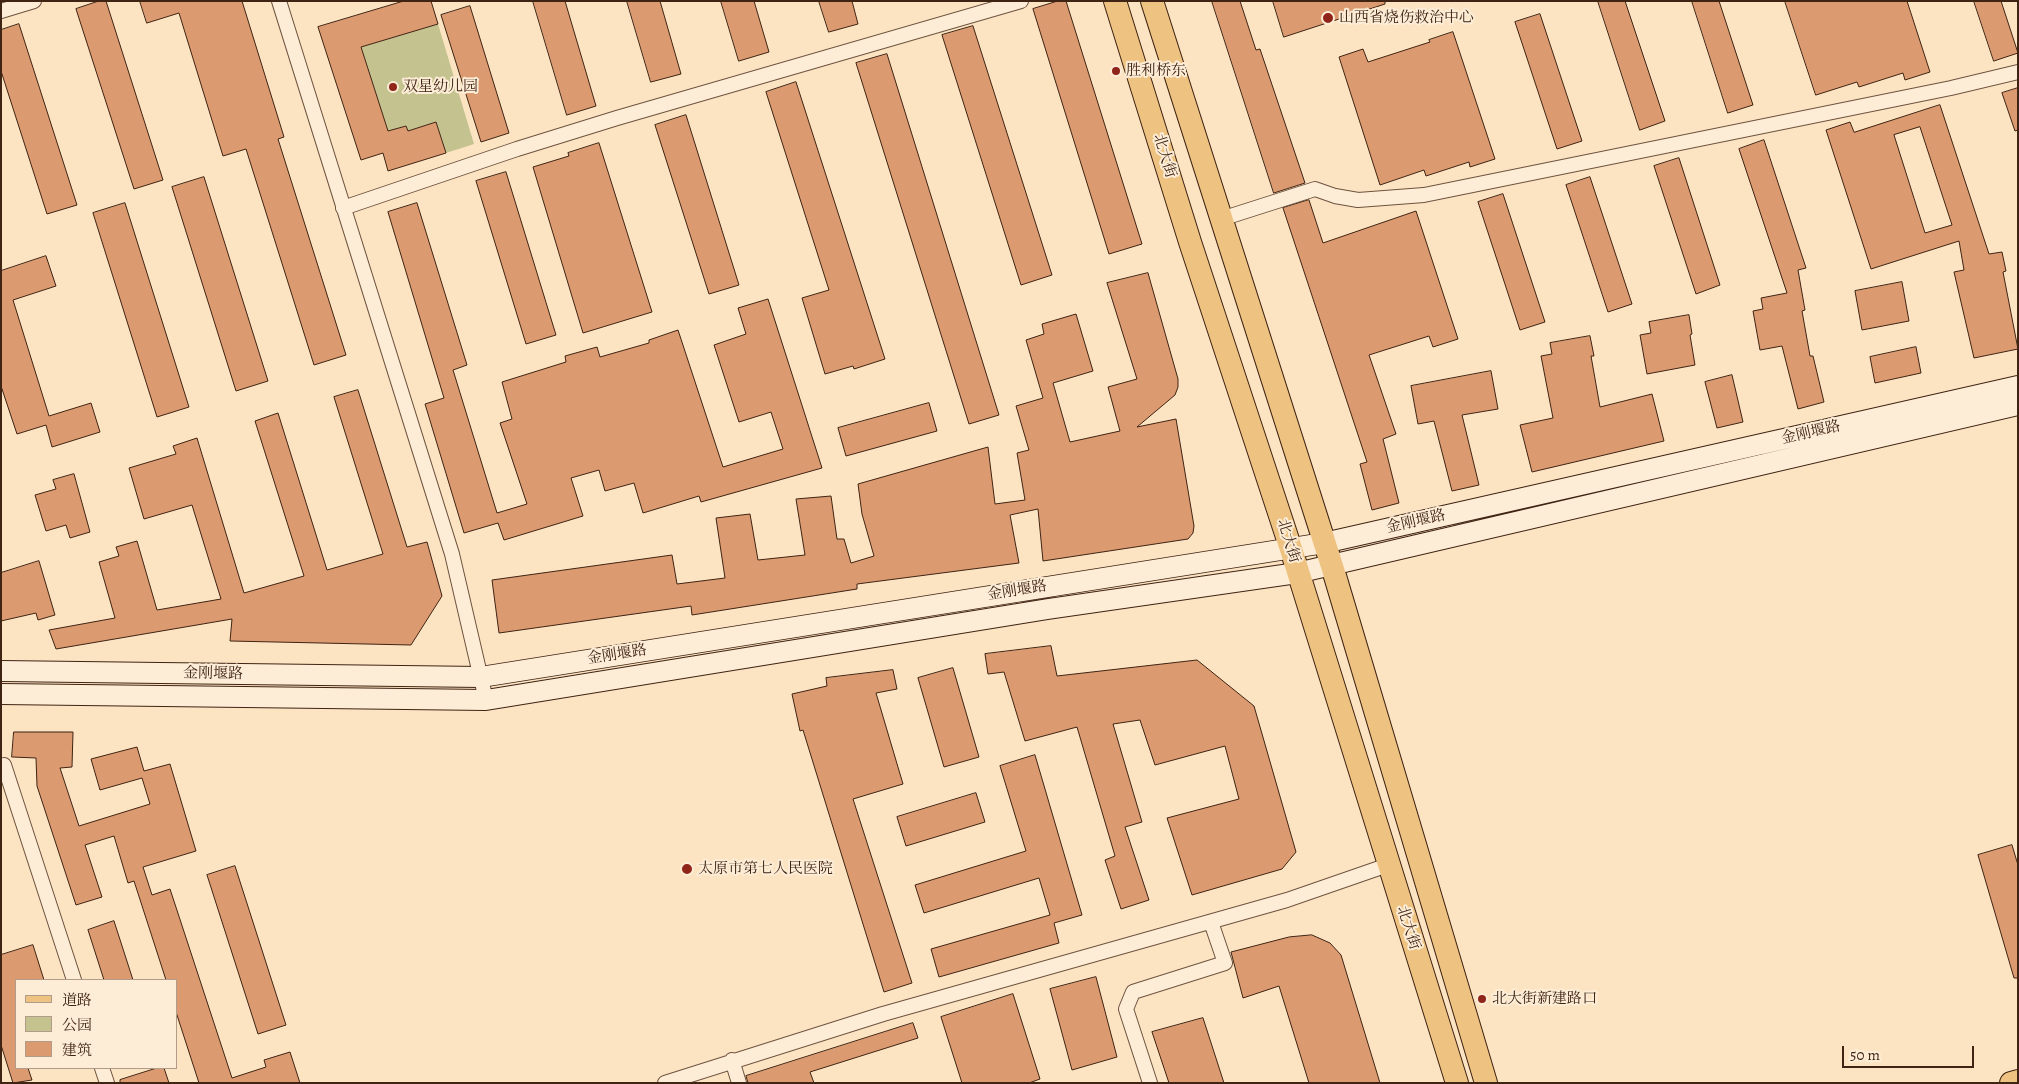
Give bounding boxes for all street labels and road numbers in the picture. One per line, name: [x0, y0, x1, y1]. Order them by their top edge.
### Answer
street label: 北大街: [1149, 132, 1179, 180]
street label: 金刚堰路: [1780, 417, 1842, 449]
street label: 金刚堰路: [1385, 506, 1447, 538]
street label: 北大街: [1273, 517, 1303, 565]
street label: 金刚堰路: [986, 577, 1048, 605]
street label: 金刚堰路: [586, 641, 648, 669]
street label: 金刚堰路: [183, 664, 243, 684]
street label: 北大街: [1392, 904, 1424, 952]

